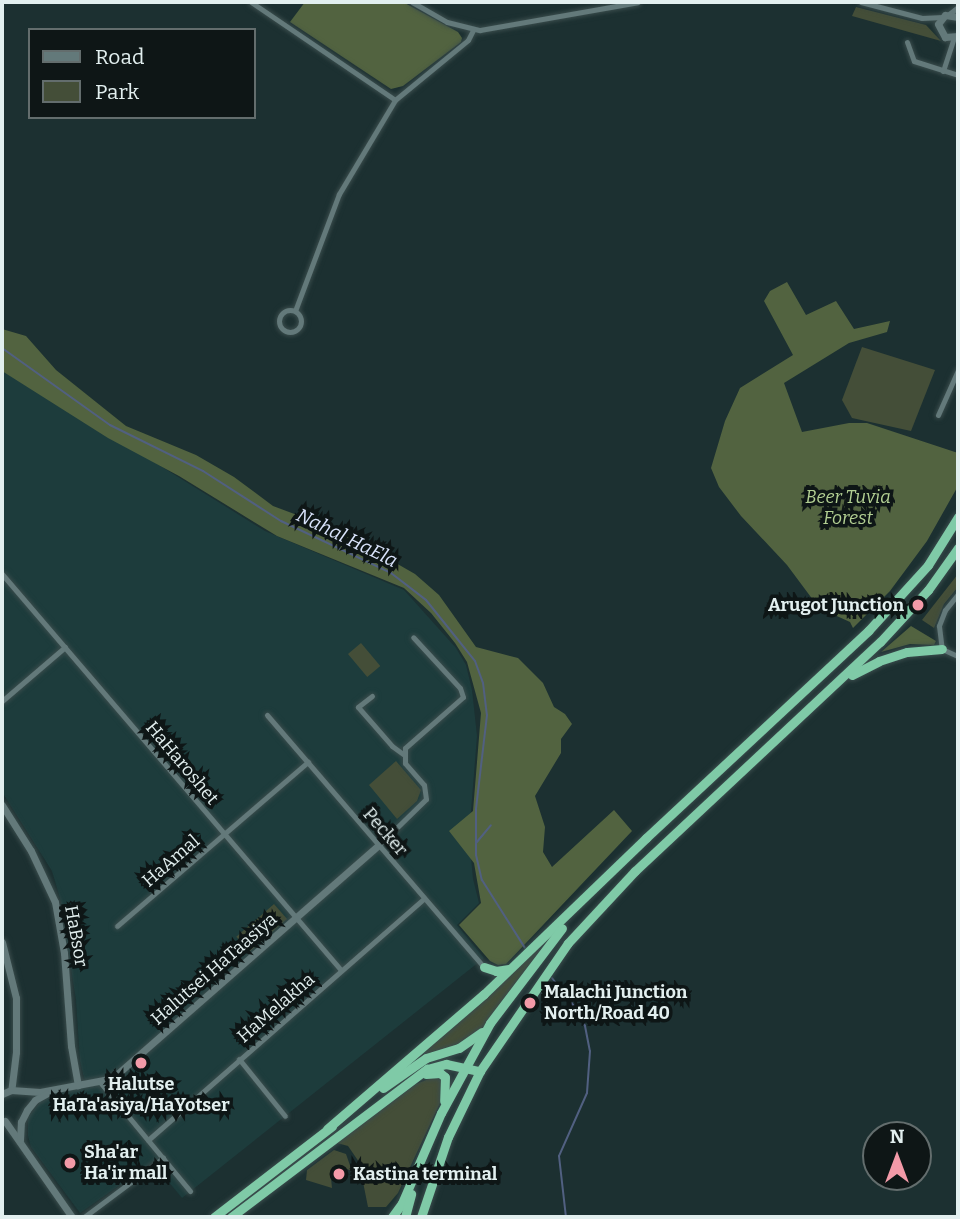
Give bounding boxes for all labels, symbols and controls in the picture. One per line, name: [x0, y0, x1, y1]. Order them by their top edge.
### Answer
legend: [28, 28, 256, 119]
text: Road: [95, 44, 144, 70]
text: Park: [95, 79, 139, 105]
park label: Beer Tuvia Forest: [805, 487, 891, 530]
water label: Nahal HaEla: [293, 504, 401, 572]
place label: Arugot Junction: [768, 594, 904, 616]
marker: Arugot Junction: [910, 597, 926, 613]
street label: HaHaroshet: [141, 717, 223, 809]
street label: Pecker: [358, 804, 412, 860]
street label: HaAmal: [138, 830, 204, 892]
street label: HaBsor: [60, 904, 92, 968]
street label: Halutsei HaTaasiya: [147, 908, 281, 1030]
street label: HaMelakha: [233, 969, 319, 1047]
place label: Malachi Junction North/Road 40: [544, 982, 687, 1024]
marker: Malachi Junction North/Road 40: [522, 995, 538, 1011]
marker: Halutse HaTa'asiya/HaYotser: [133, 1055, 149, 1071]
place label: Halutse HaTa'asiya/HaYotser: [52, 1074, 230, 1116]
north arrow: [862, 1121, 932, 1191]
text: N: [890, 1125, 904, 1148]
place label: Sha'ar Ha'ir mall: [84, 1142, 167, 1184]
marker: Sha'ar Ha'ir mall: [62, 1155, 78, 1171]
place label: Kastina terminal: [353, 1163, 497, 1185]
marker: Kastina terminal: [331, 1166, 347, 1182]

